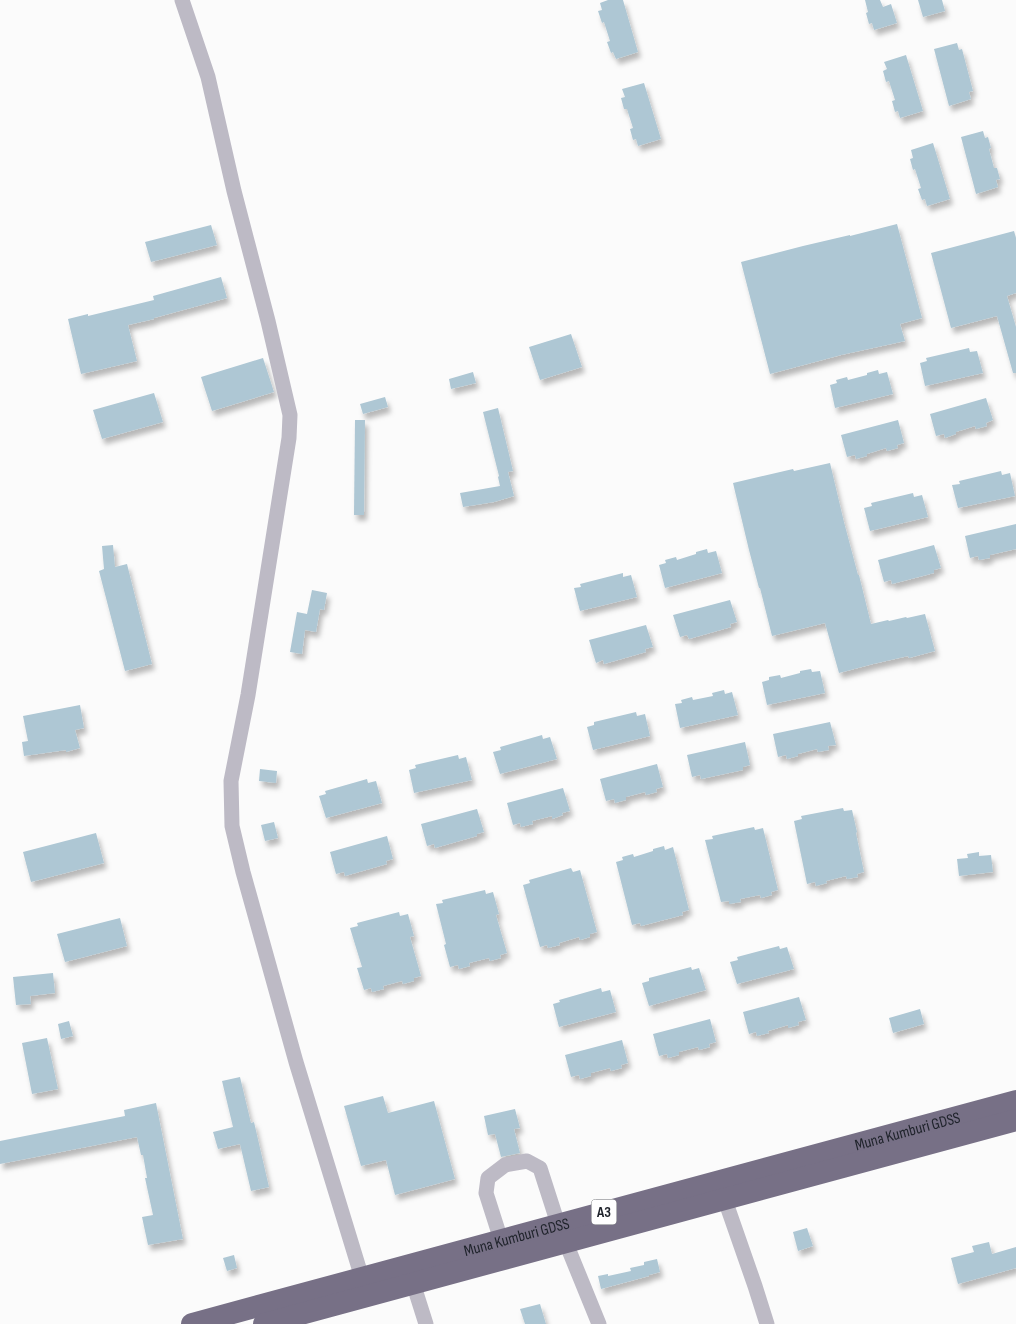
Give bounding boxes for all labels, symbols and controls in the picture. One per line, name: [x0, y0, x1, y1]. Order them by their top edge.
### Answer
street label: Muna Kumburi GDSS: [853, 1108, 963, 1155]
road number: A3: [592, 1200, 616, 1224]
street label: Muna Kumburi GDSS: [462, 1214, 572, 1261]

